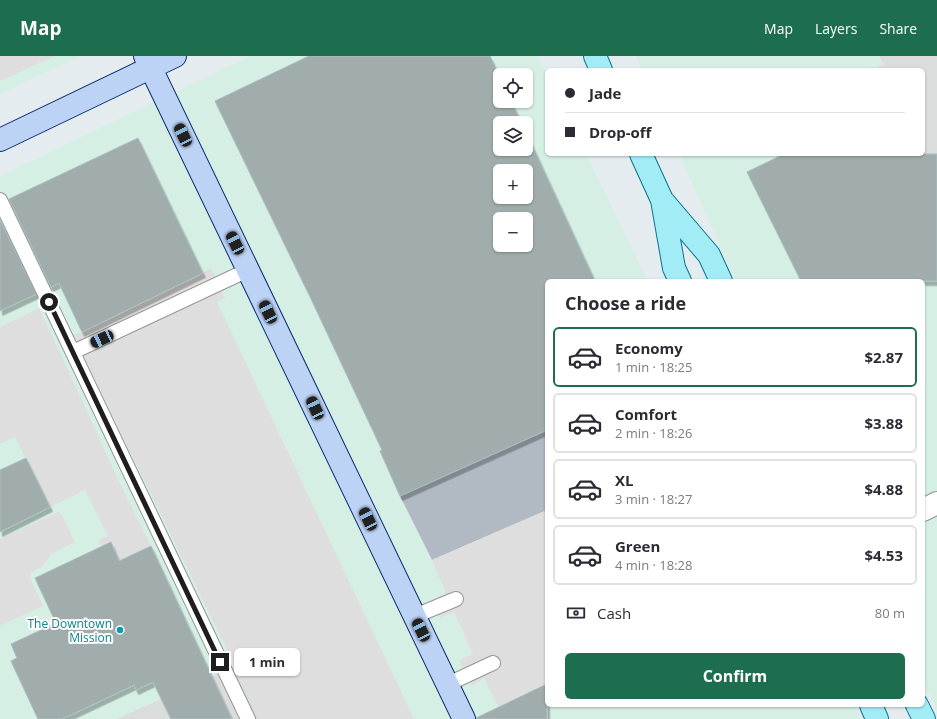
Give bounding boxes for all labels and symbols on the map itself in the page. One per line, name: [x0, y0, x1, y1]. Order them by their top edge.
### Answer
car: [172, 122, 194, 148]
car: [224, 230, 246, 256]
route start: [40, 293, 58, 311]
car: [257, 299, 279, 325]
car: [89, 328, 115, 350]
car: [304, 395, 326, 421]
car: [357, 506, 379, 532]
place label: The Downtown Mission: [27, 615, 112, 646]
car: [410, 617, 432, 643]
marker: The Downtown Mission: [115, 625, 125, 635]
callout: 1 min: [234, 648, 300, 676]
route end: [211, 653, 229, 671]

